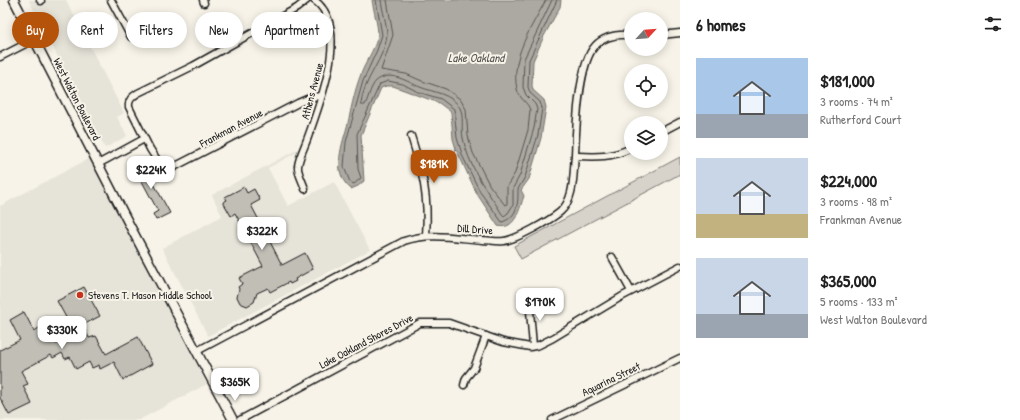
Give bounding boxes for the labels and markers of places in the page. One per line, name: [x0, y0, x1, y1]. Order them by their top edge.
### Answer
pin: $181K: [406, 150, 462, 184]
pin: $224K: [123, 156, 179, 190]
pin: $322K: [234, 217, 290, 251]
place label: Stevens T. Mason Middle School: [88, 288, 212, 302]
pin: $170K: [512, 288, 568, 322]
marker: Stevens T. Mason Middle School: [75, 290, 85, 300]
pin: $330K: [34, 316, 90, 350]
pin: $365K: [207, 368, 263, 402]

